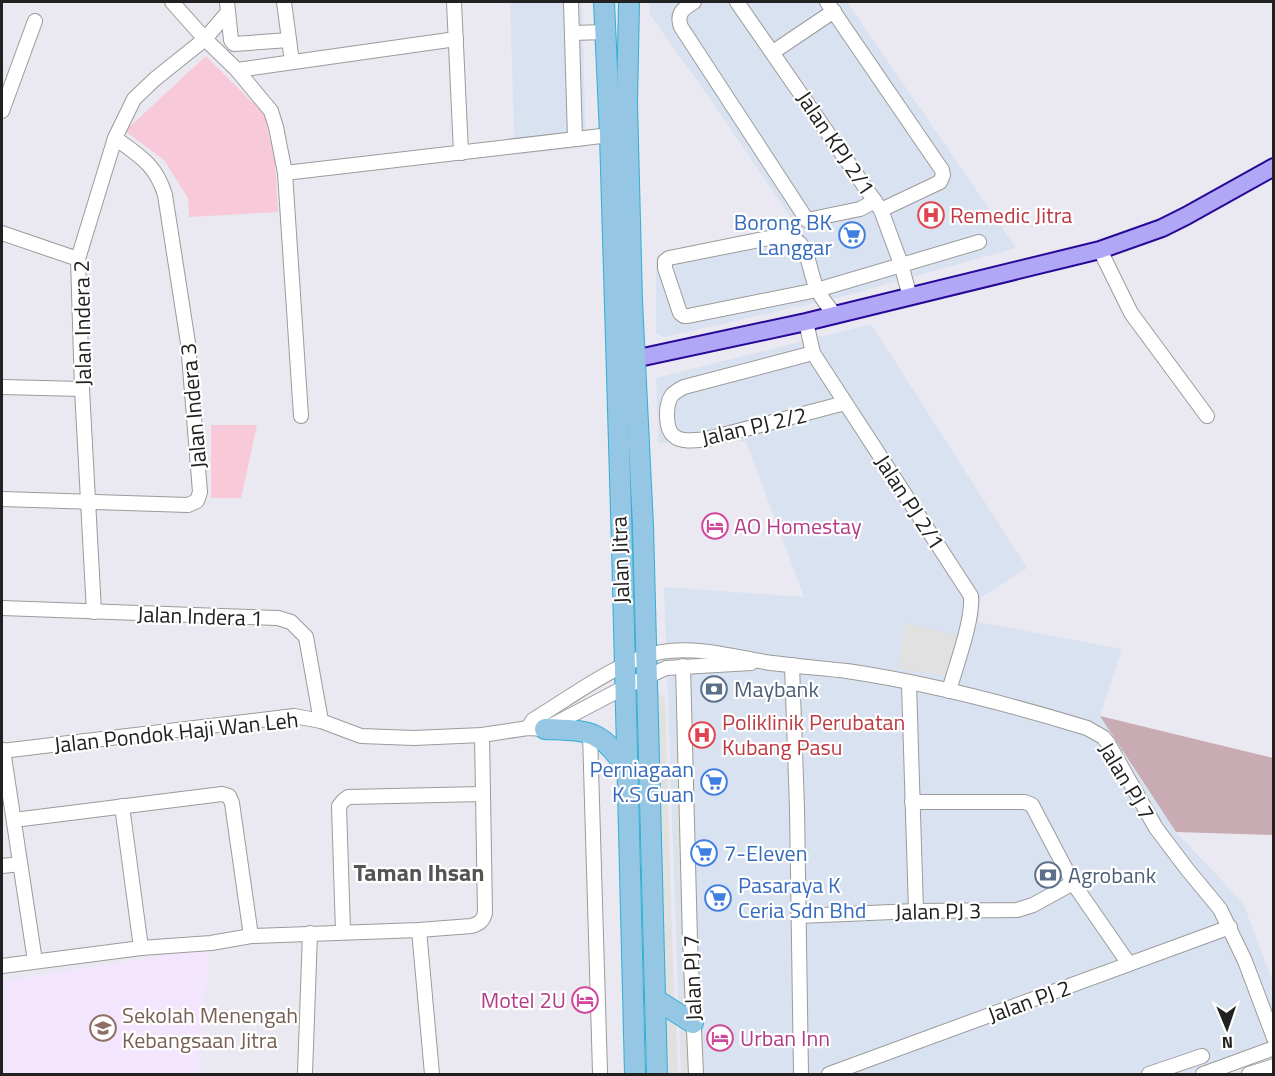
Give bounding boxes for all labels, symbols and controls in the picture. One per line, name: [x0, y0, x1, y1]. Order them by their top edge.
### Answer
street label: Jalan KPJ 2/1: [788, 84, 884, 202]
place label: Remedic Jitra: [950, 198, 1072, 232]
hospital icon: Remedic Jitra: [916, 200, 946, 230]
place label: Borong BK Langgar: [734, 205, 832, 264]
supermarket icon: Borong BK Langgar: [837, 220, 867, 250]
street label: Jalan Indera 2: [64, 260, 100, 386]
street label: Jalan Indera 3: [171, 342, 215, 470]
street label: Jalan PJ 2/2: [698, 397, 810, 455]
street label: Jalan PJ 2/1: [866, 448, 954, 556]
place label: AO Homestay: [734, 509, 862, 543]
hotel icon: AO Homestay: [700, 511, 730, 541]
street label: Jalan Jitra: [601, 516, 639, 604]
street label: Jalan Indera 1: [136, 597, 264, 635]
place label: Maybank: [734, 672, 819, 706]
bank icon: Maybank: [699, 674, 729, 704]
street label: Jalan Pondok Haji Wan Leh: [52, 702, 300, 762]
place label: Poliklinik Perubatan Kubang Pasu: [722, 705, 905, 764]
hospital icon: Poliklinik Perubatan Kubang Pasu: [687, 720, 717, 750]
street label: Jalan PJ 7: [1090, 735, 1164, 827]
place label: Perniagaan K.S Guan: [589, 752, 694, 811]
supermarket icon: Perniagaan K.S Guan: [699, 767, 729, 797]
place label: 7-Eleven: [724, 836, 807, 870]
supermarket icon: 7-Eleven: [689, 838, 719, 868]
district label: Taman Ihsan: [353, 854, 485, 890]
place label: Agrobank: [1068, 858, 1157, 892]
bank icon: Agrobank: [1033, 860, 1063, 890]
place label: Pasaraya K Ceria Sdn Bhd: [738, 868, 866, 927]
supermarket icon: Pasaraya K Ceria Sdn Bhd: [703, 883, 733, 913]
street label: Jalan PJ 3: [895, 893, 981, 929]
street label: Jalan PJ 7: [674, 934, 710, 1022]
street label: Jalan PJ 2: [983, 970, 1075, 1032]
place label: Motel 2U: [481, 983, 566, 1017]
hotel icon: Motel 2U: [570, 985, 600, 1015]
place label: Sekolah Menengah Kebangsaan Jitra: [122, 998, 298, 1057]
north arrow: [1197, 998, 1257, 1058]
school or university icon: Sekolah Menengah Kebangsaan Jitra: [88, 1013, 118, 1043]
place label: Urban Inn: [740, 1021, 830, 1055]
hotel icon: Urban Inn: [705, 1023, 735, 1053]
text: N: [1222, 1031, 1233, 1055]

